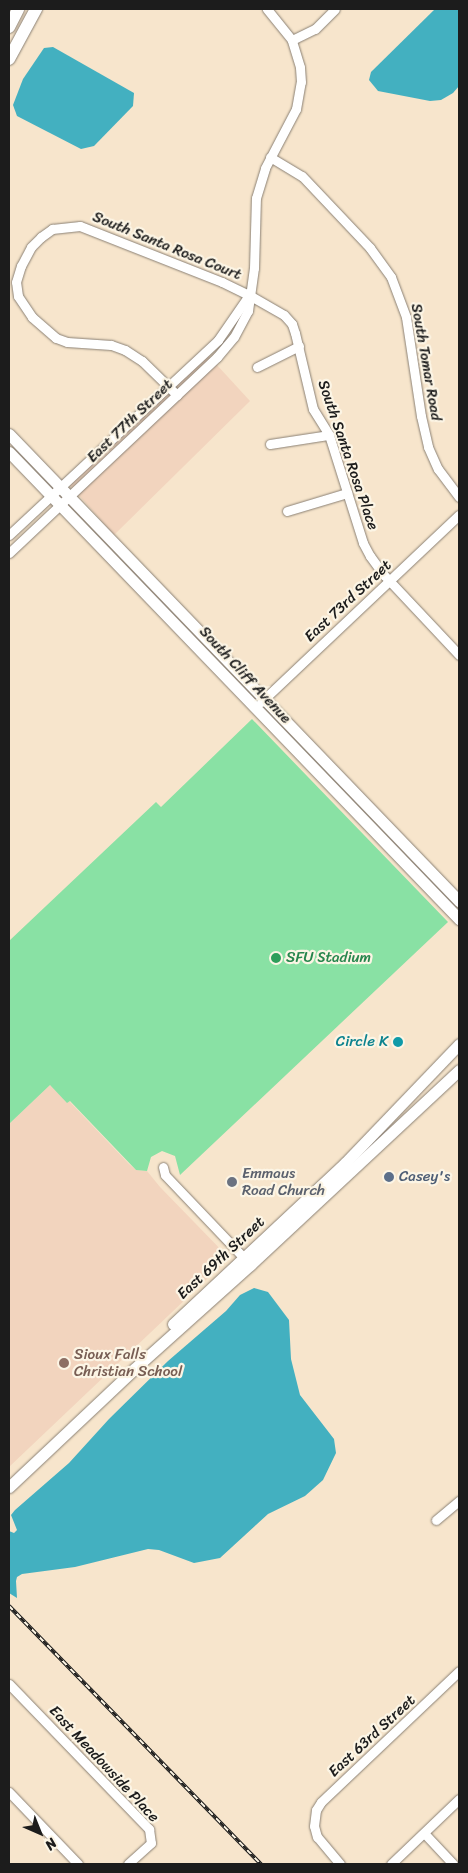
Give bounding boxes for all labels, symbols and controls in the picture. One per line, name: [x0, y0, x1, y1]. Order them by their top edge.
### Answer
street label: South Santa Rosa Court: [90, 208, 244, 284]
street label: South Tomar Road: [407, 302, 445, 422]
street label: East 77th Street: [83, 376, 177, 466]
street label: South Santa Rosa Place: [314, 378, 382, 532]
street label: East 73rd Street: [301, 556, 395, 646]
street label: South Cliff Avenue: [195, 623, 295, 727]
place label: SFU Stadium: [286, 949, 373, 967]
marker: SFU Stadium: [270, 952, 282, 964]
place label: Circle K: [336, 1033, 388, 1051]
marker: Circle K: [392, 1036, 404, 1048]
place label: Emmaus Road Church: [242, 1164, 325, 1199]
place label: Casey's: [399, 1168, 450, 1186]
marker: Casey's: [383, 1171, 395, 1183]
marker: Emmaus Road Church: [226, 1176, 238, 1188]
street label: East 69th Street: [174, 1213, 268, 1303]
place label: Sioux Falls Christian School: [74, 1345, 182, 1380]
marker: Sioux Falls Christian School: [58, 1357, 70, 1369]
street label: East 63rd Street: [325, 1691, 419, 1781]
street label: East Meadowside Place: [45, 1702, 163, 1826]
north arrow: [15, 1808, 65, 1858]
text: N: [39, 1832, 63, 1857]

